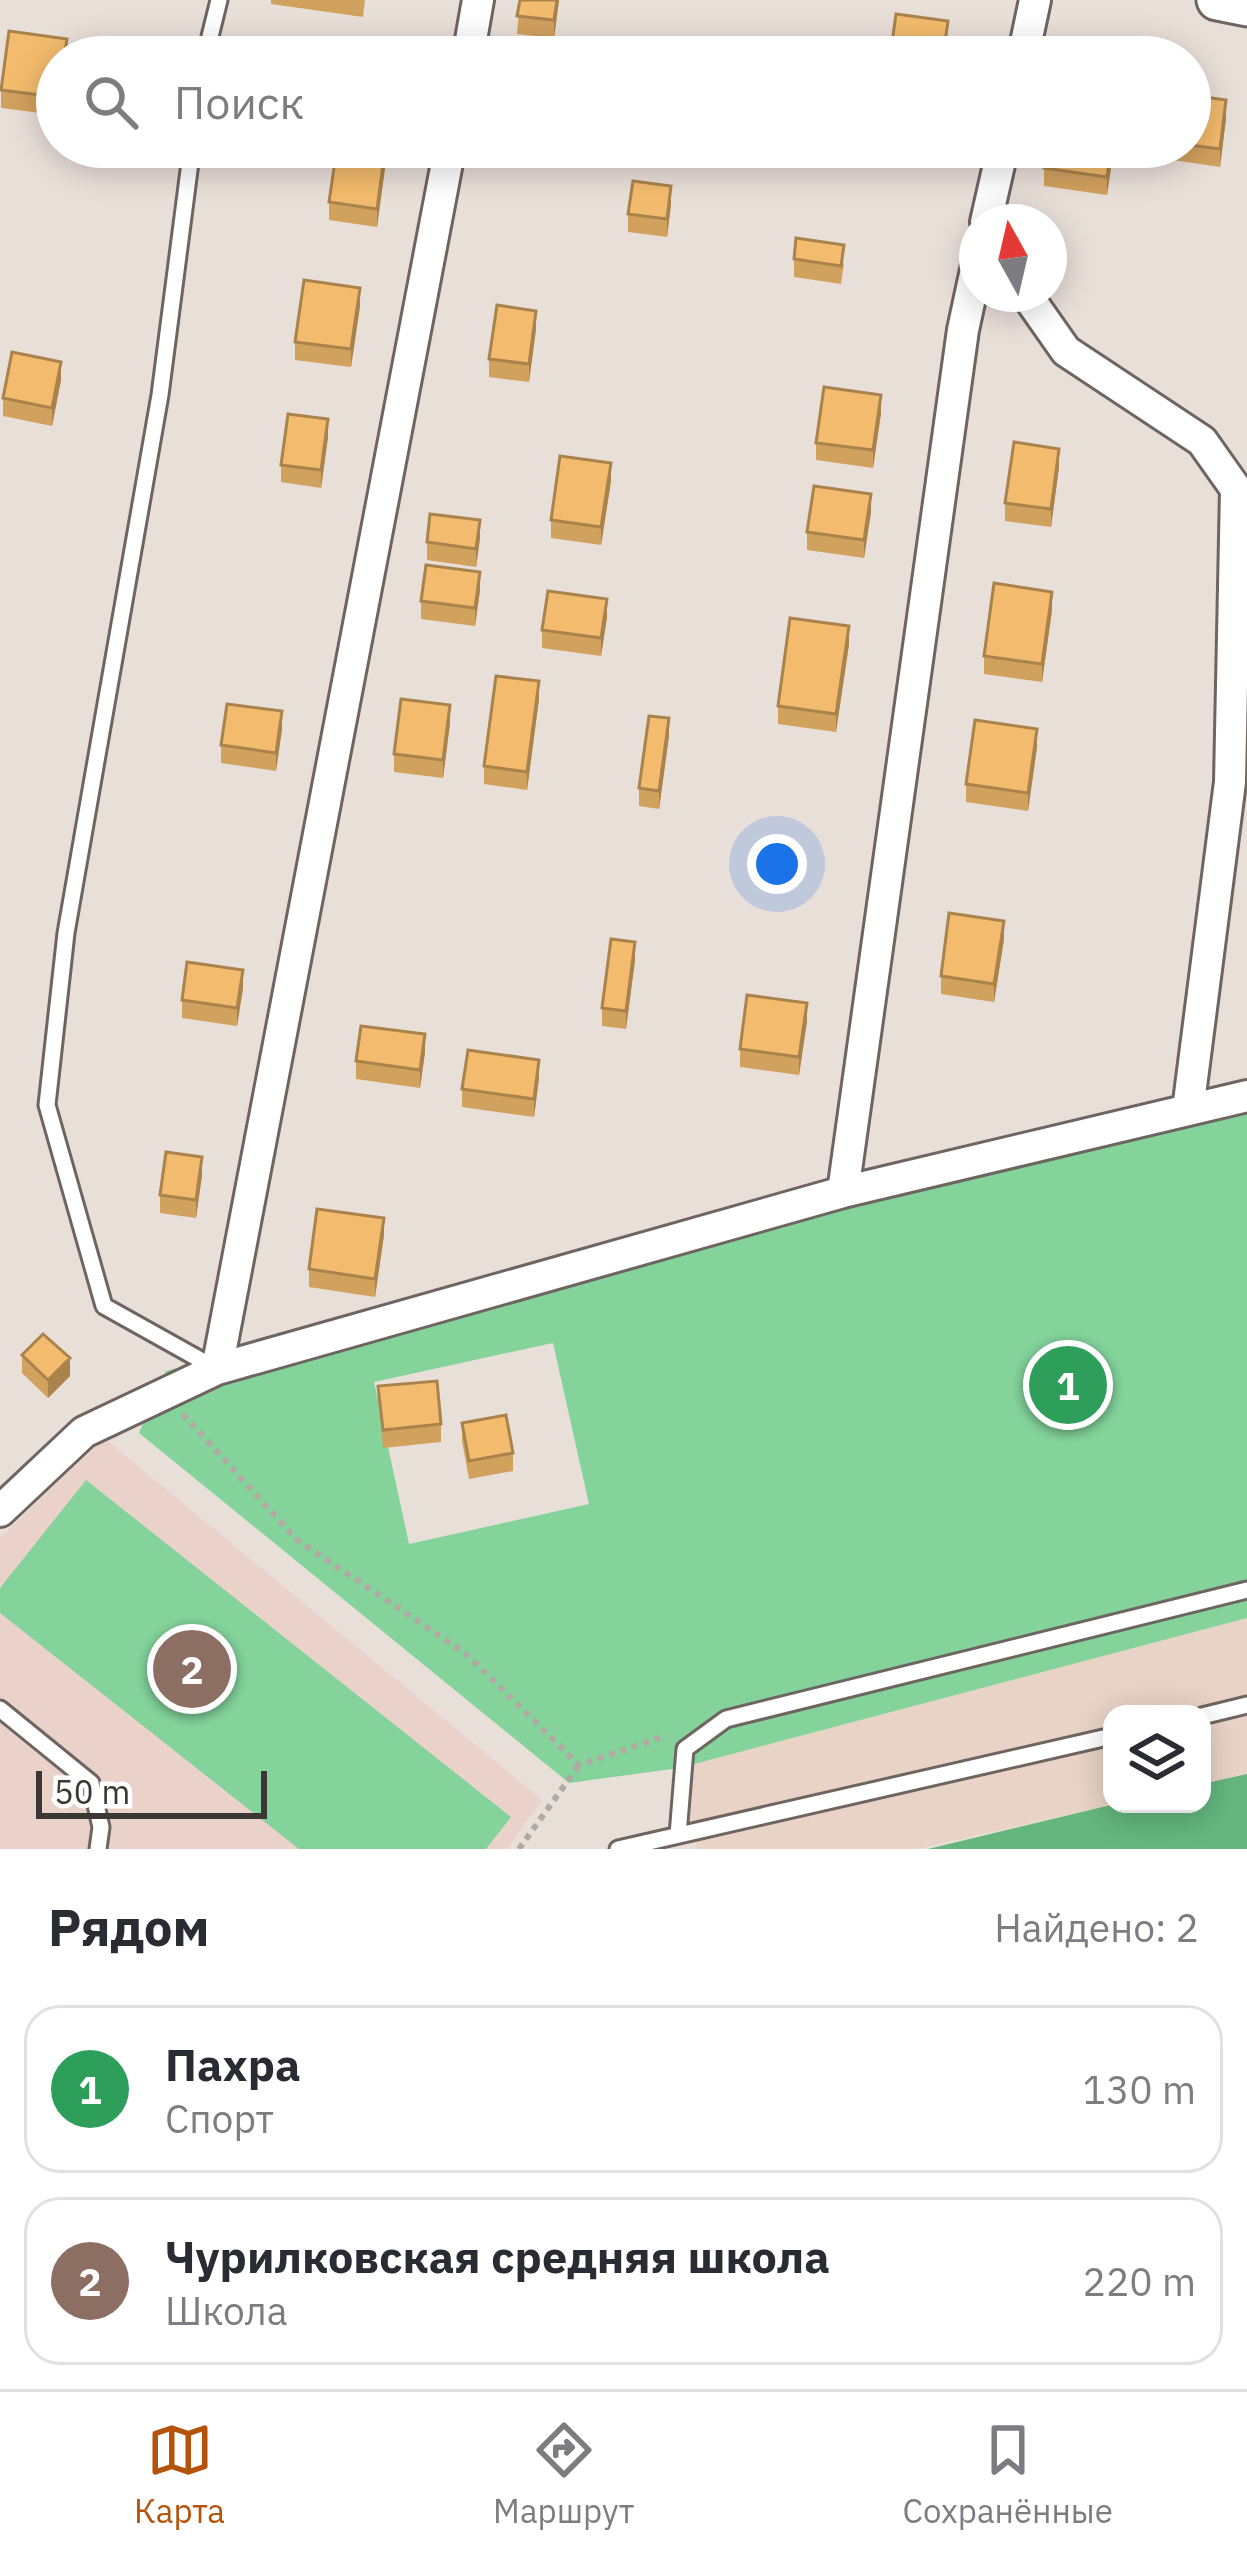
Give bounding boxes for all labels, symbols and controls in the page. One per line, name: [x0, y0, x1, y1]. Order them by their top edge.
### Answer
search box: [36, 36, 1211, 168]
icon: search: [78, 69, 144, 135]
text: Поиск: [174, 73, 304, 131]
north arrow: [959, 204, 1067, 312]
your location: [747, 834, 807, 894]
pin: 1: [1029, 1340, 1107, 1430]
pin: 2: [153, 1624, 231, 1714]
map controls: [1103, 1705, 1211, 1813]
button: layers: [1103, 1705, 1211, 1813]
scale bar: [36, 1765, 267, 1818]
text: 50 m: [54, 1770, 130, 1813]
text: Рядом: [48, 1894, 210, 1960]
text: Найдено: 2: [994, 1902, 1199, 1953]
text: Пахра: [165, 2035, 301, 2093]
text: 1: [78, 2064, 102, 2115]
text: 130 m: [1083, 2064, 1196, 2115]
text: Спорт: [165, 2093, 274, 2144]
text: Чурилковская средняя школа: [165, 2227, 830, 2285]
text: 2: [78, 2256, 102, 2307]
text: 220 m: [1083, 2256, 1196, 2307]
text: Школа: [165, 2285, 288, 2336]
tab: Карта: [134, 2417, 225, 2532]
tab: Маршрут: [493, 2417, 634, 2532]
tab: Сохранённые: [902, 2417, 1113, 2532]

